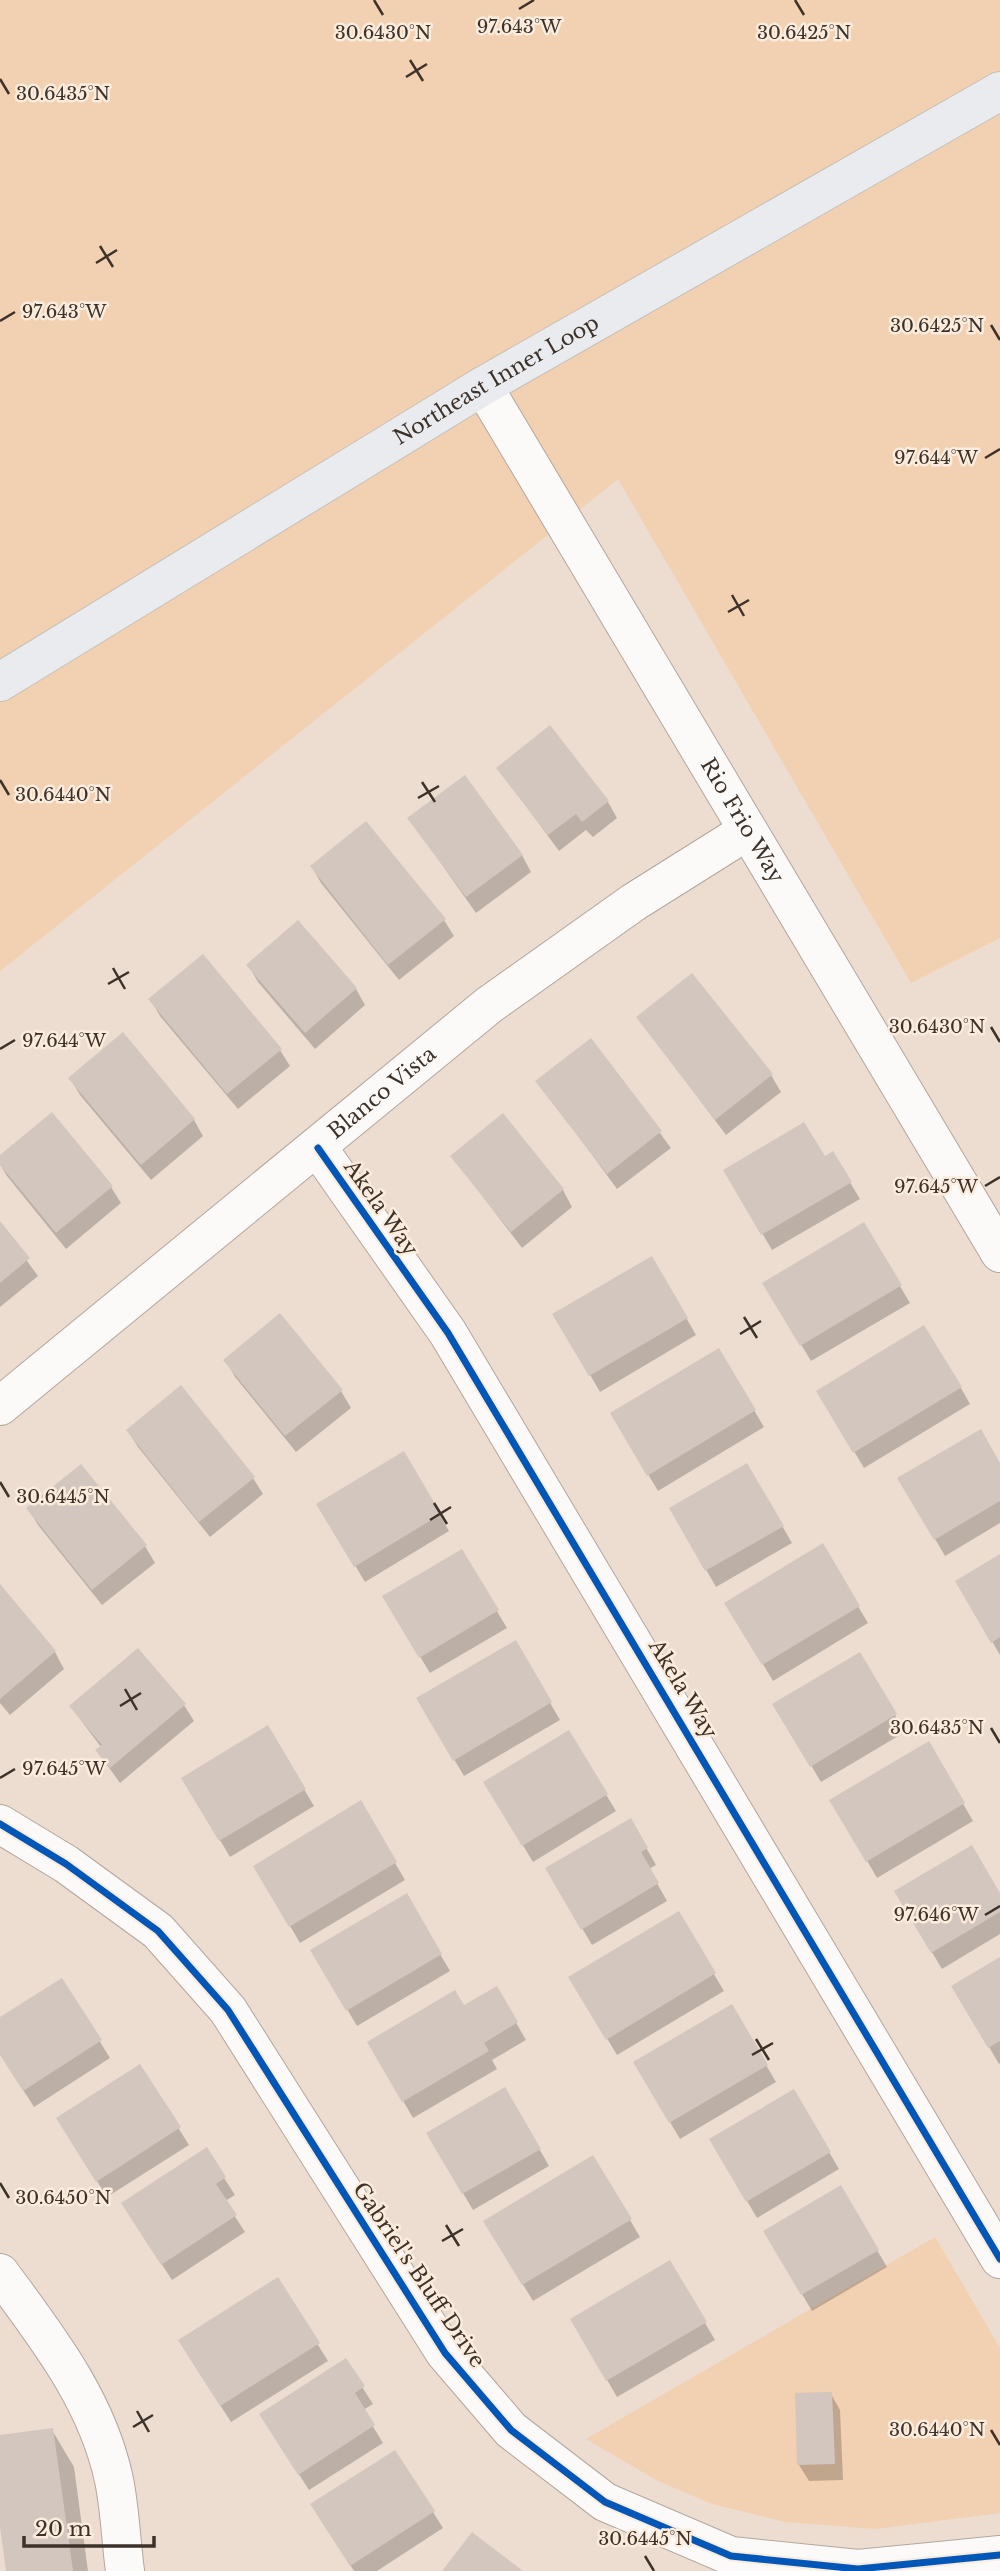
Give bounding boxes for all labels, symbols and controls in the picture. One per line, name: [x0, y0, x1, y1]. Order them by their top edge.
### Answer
text: 97.643°W: [477, 16, 562, 38]
text: 30.6430°N: [335, 22, 431, 44]
text: 30.6425°N: [757, 22, 851, 44]
text: 30.6435°N: [16, 83, 110, 105]
text: 97.643°W: [22, 301, 107, 323]
street label: Northeast Inner Loop: [389, 310, 604, 451]
text: 30.6425°N: [890, 315, 984, 337]
text: 97.644°W: [894, 447, 979, 469]
street label: Rio Frio Way: [695, 753, 790, 888]
text: 30.6440°N: [15, 784, 111, 806]
text: 30.6430°N: [889, 1016, 985, 1038]
text: 97.644°W: [22, 1030, 107, 1052]
street label: Blanco Vista: [323, 1041, 441, 1145]
street label: Akela Way: [338, 1154, 424, 1262]
text: 97.645°W: [894, 1176, 979, 1198]
text: 30.6445°N: [16, 1486, 110, 1508]
street label: Akela Way: [643, 1634, 723, 1744]
text: 30.6435°N: [890, 1717, 984, 1739]
text: 97.645°W: [22, 1758, 107, 1780]
text: 97.646°W: [893, 1904, 979, 1926]
street label: Gabriel's Bluff Drive: [347, 2177, 491, 2373]
text: 30.6450°N: [15, 2187, 111, 2209]
text: 30.6440°N: [889, 2419, 985, 2441]
scale bar: [24, 2504, 154, 2548]
text: 20 m: [35, 2516, 92, 2542]
text: 30.6445°N: [598, 2528, 692, 2550]

